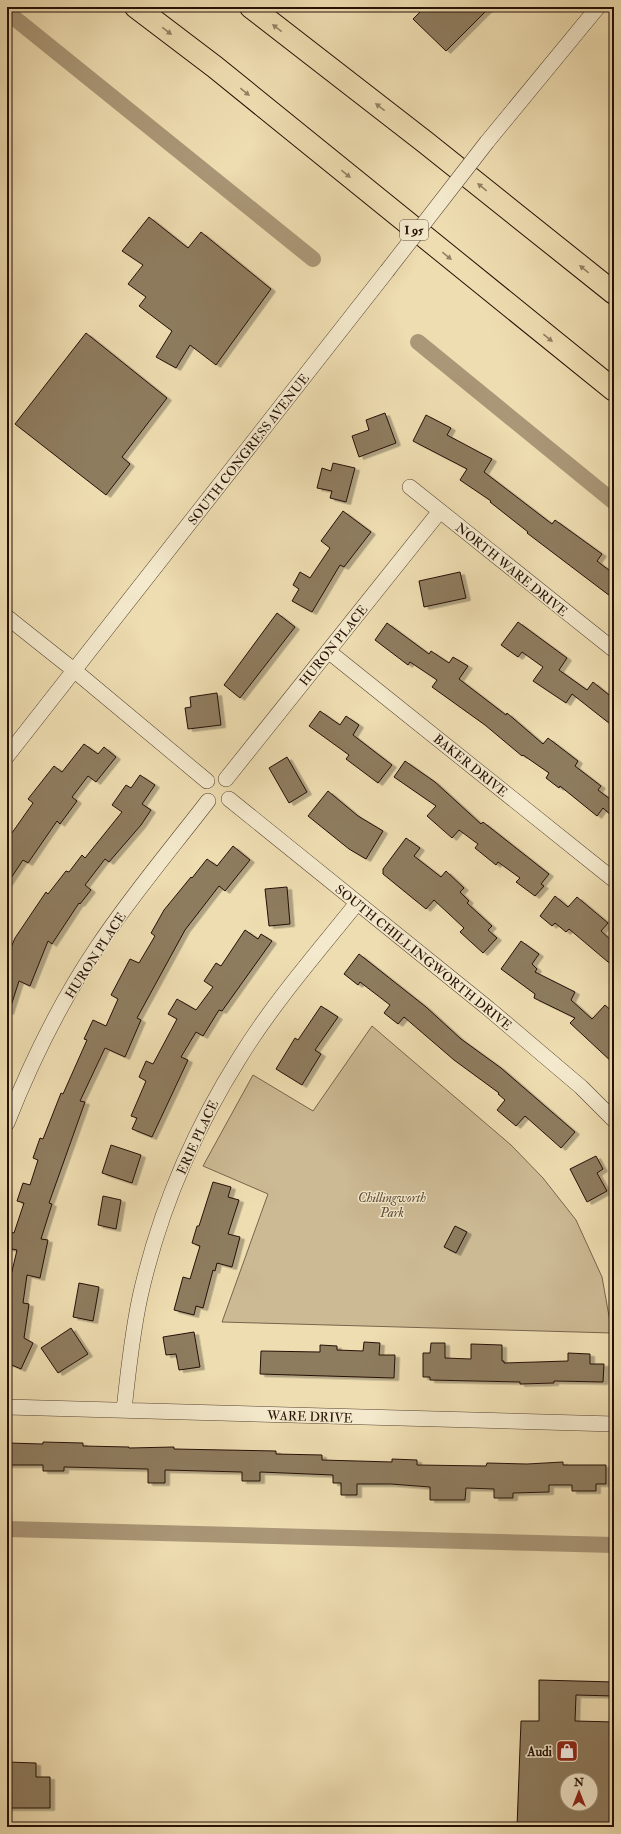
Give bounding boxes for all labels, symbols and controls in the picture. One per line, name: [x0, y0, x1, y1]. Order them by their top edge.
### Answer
one-way arrow: [272, 24, 282, 32]
one-way arrow: [162, 26, 172, 34]
one-way arrow: [240, 88, 250, 97]
one-way arrow: [374, 103, 385, 111]
one-way arrow: [340, 170, 351, 179]
one-way arrow: [477, 183, 487, 192]
road number: I 95: [400, 220, 428, 240]
one-way arrow: [441, 252, 452, 260]
one-way arrow: [578, 264, 589, 273]
one-way arrow: [543, 333, 554, 342]
street label: SOUTH CONGRESS AVENUE: [185, 371, 313, 529]
street label: NORTH WARE DRIVE: [452, 520, 571, 620]
street label: HURON PLACE: [296, 602, 371, 689]
street label: BAKER DRIVE: [430, 731, 511, 801]
street label: SOUTH CHILLINGWORTH DRIVE: [332, 882, 515, 1034]
street label: HURON PLACE: [62, 909, 130, 1002]
street label: ERIE PLACE: [174, 1098, 222, 1177]
park label: Chillingworth Park: [358, 1190, 426, 1221]
street label: WARE DRIVE: [266, 1407, 353, 1426]
shop icon: Audi: [554, 1738, 580, 1764]
place label: Audi: [526, 1744, 553, 1760]
north arrow: [559, 1772, 599, 1812]
text: N: [573, 1776, 585, 1789]

